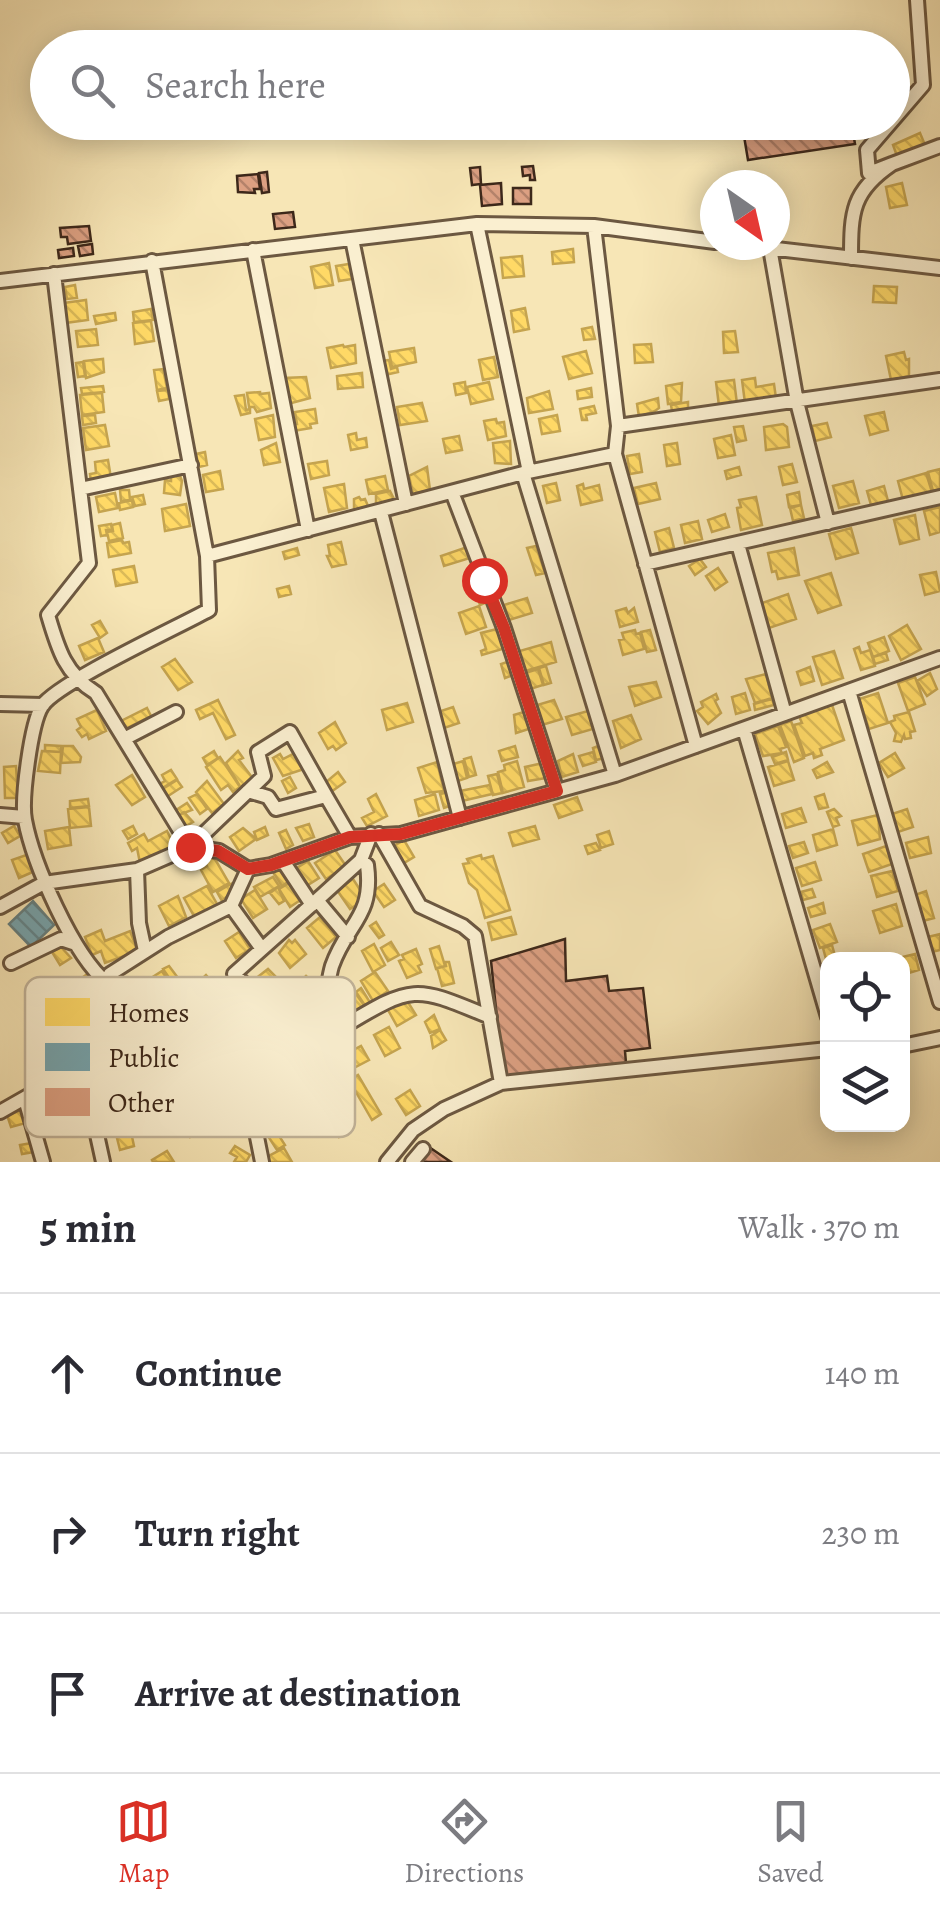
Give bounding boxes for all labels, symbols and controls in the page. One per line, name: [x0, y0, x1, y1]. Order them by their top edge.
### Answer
search box: [30, 30, 910, 140]
icon: search: [65, 58, 120, 113]
text: Search here: [145, 59, 326, 111]
north arrow: [700, 170, 790, 260]
route start: [462, 558, 508, 604]
route end: [168, 825, 214, 871]
map controls: [820, 952, 910, 1132]
button: locate: [820, 952, 910, 1042]
legend: [25, 977, 355, 1137]
text: Homes: [108, 994, 190, 1032]
text: Public: [108, 1039, 179, 1077]
button: layers: [820, 1042, 910, 1132]
text: Other: [108, 1084, 175, 1122]
text: 5 min: [40, 1199, 136, 1256]
text: Walk · 370 m: [738, 1205, 900, 1249]
icon: ahead: [40, 1346, 95, 1401]
text: Continue: [135, 1347, 282, 1399]
text: 140 m: [825, 1351, 900, 1395]
icon: right: [40, 1506, 95, 1561]
text: Turn right: [135, 1507, 300, 1559]
text: 230 m: [821, 1511, 900, 1555]
icon: arrive: [40, 1666, 95, 1721]
text: Arrive at destination: [135, 1667, 461, 1719]
tab: Map: [116, 1794, 171, 1892]
tab: Directions: [404, 1794, 524, 1892]
tab: Saved: [757, 1794, 824, 1892]

